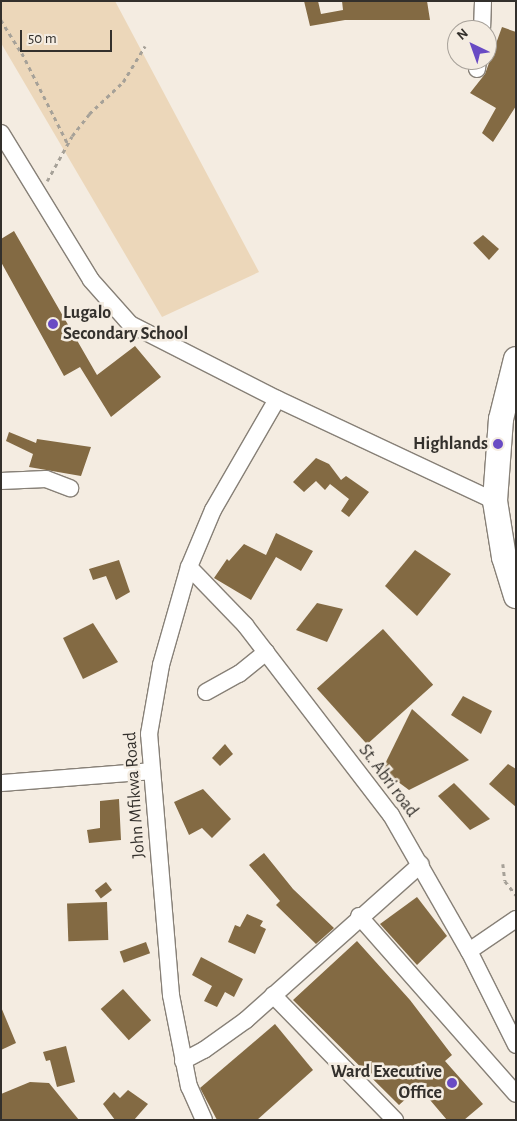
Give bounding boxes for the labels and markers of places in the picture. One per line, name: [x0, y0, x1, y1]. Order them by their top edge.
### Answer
place label: Lugalo Secondary School: [63, 303, 188, 346]
marker: Lugalo Secondary School: [47, 318, 59, 330]
place label: Highlands: [413, 433, 488, 455]
marker: Highlands: [492, 438, 504, 450]
place label: Ward Executive Office: [331, 1062, 442, 1104]
marker: Ward Executive Office: [446, 1077, 458, 1089]

